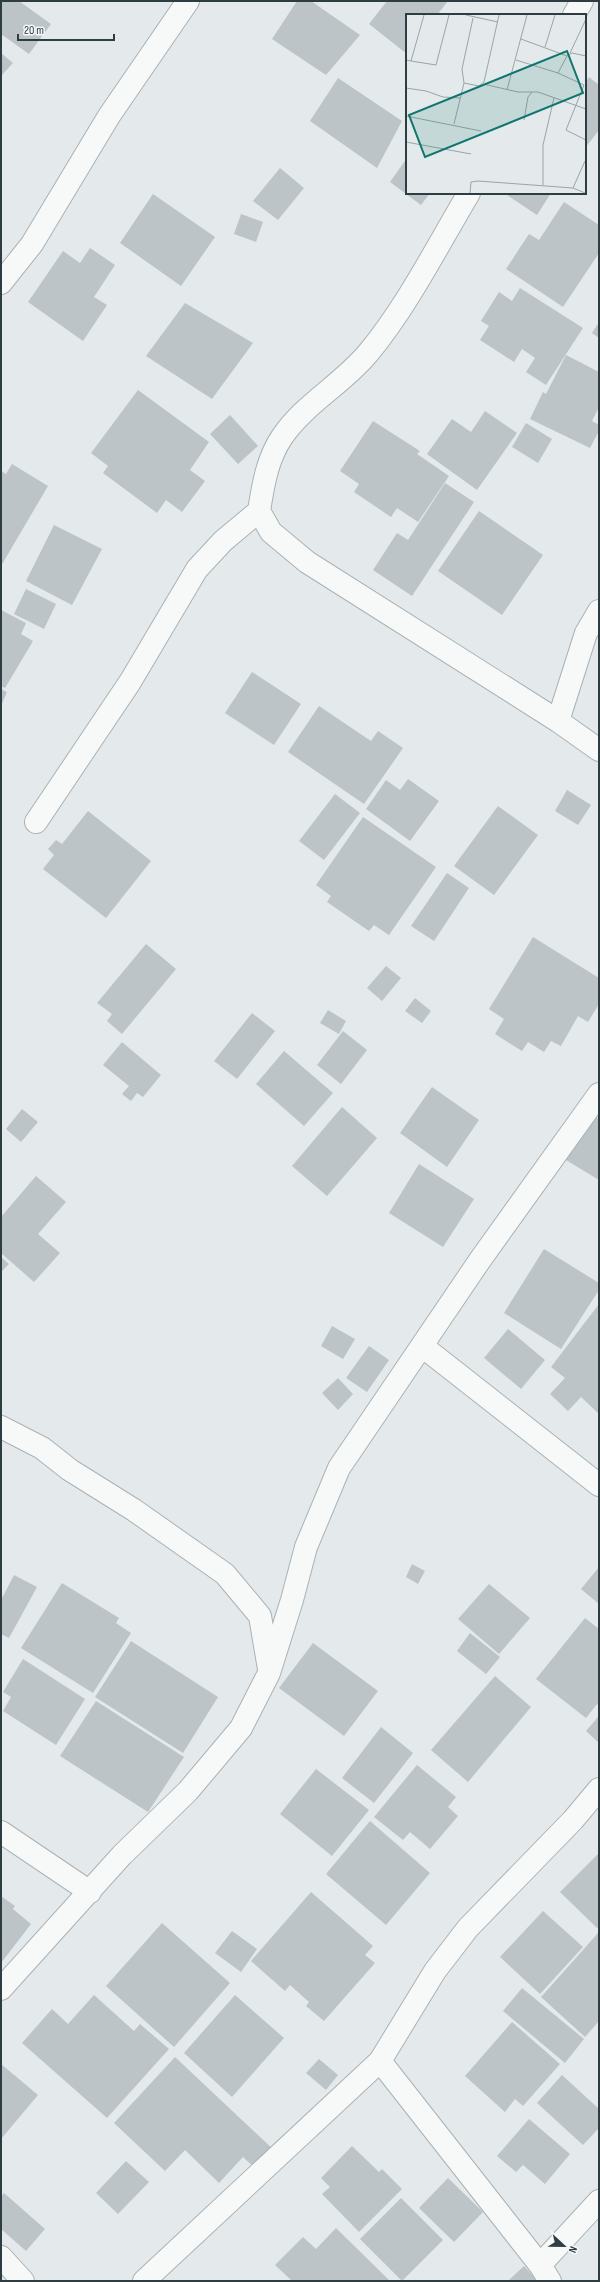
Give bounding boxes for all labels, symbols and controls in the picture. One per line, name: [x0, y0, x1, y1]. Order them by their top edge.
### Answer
inset map: [406, 14, 586, 194]
scale bar: [18, 16, 114, 42]
text: 20 m: [24, 23, 44, 38]
north arrow: [544, 2226, 584, 2266]
text: N: [566, 2244, 580, 2255]

